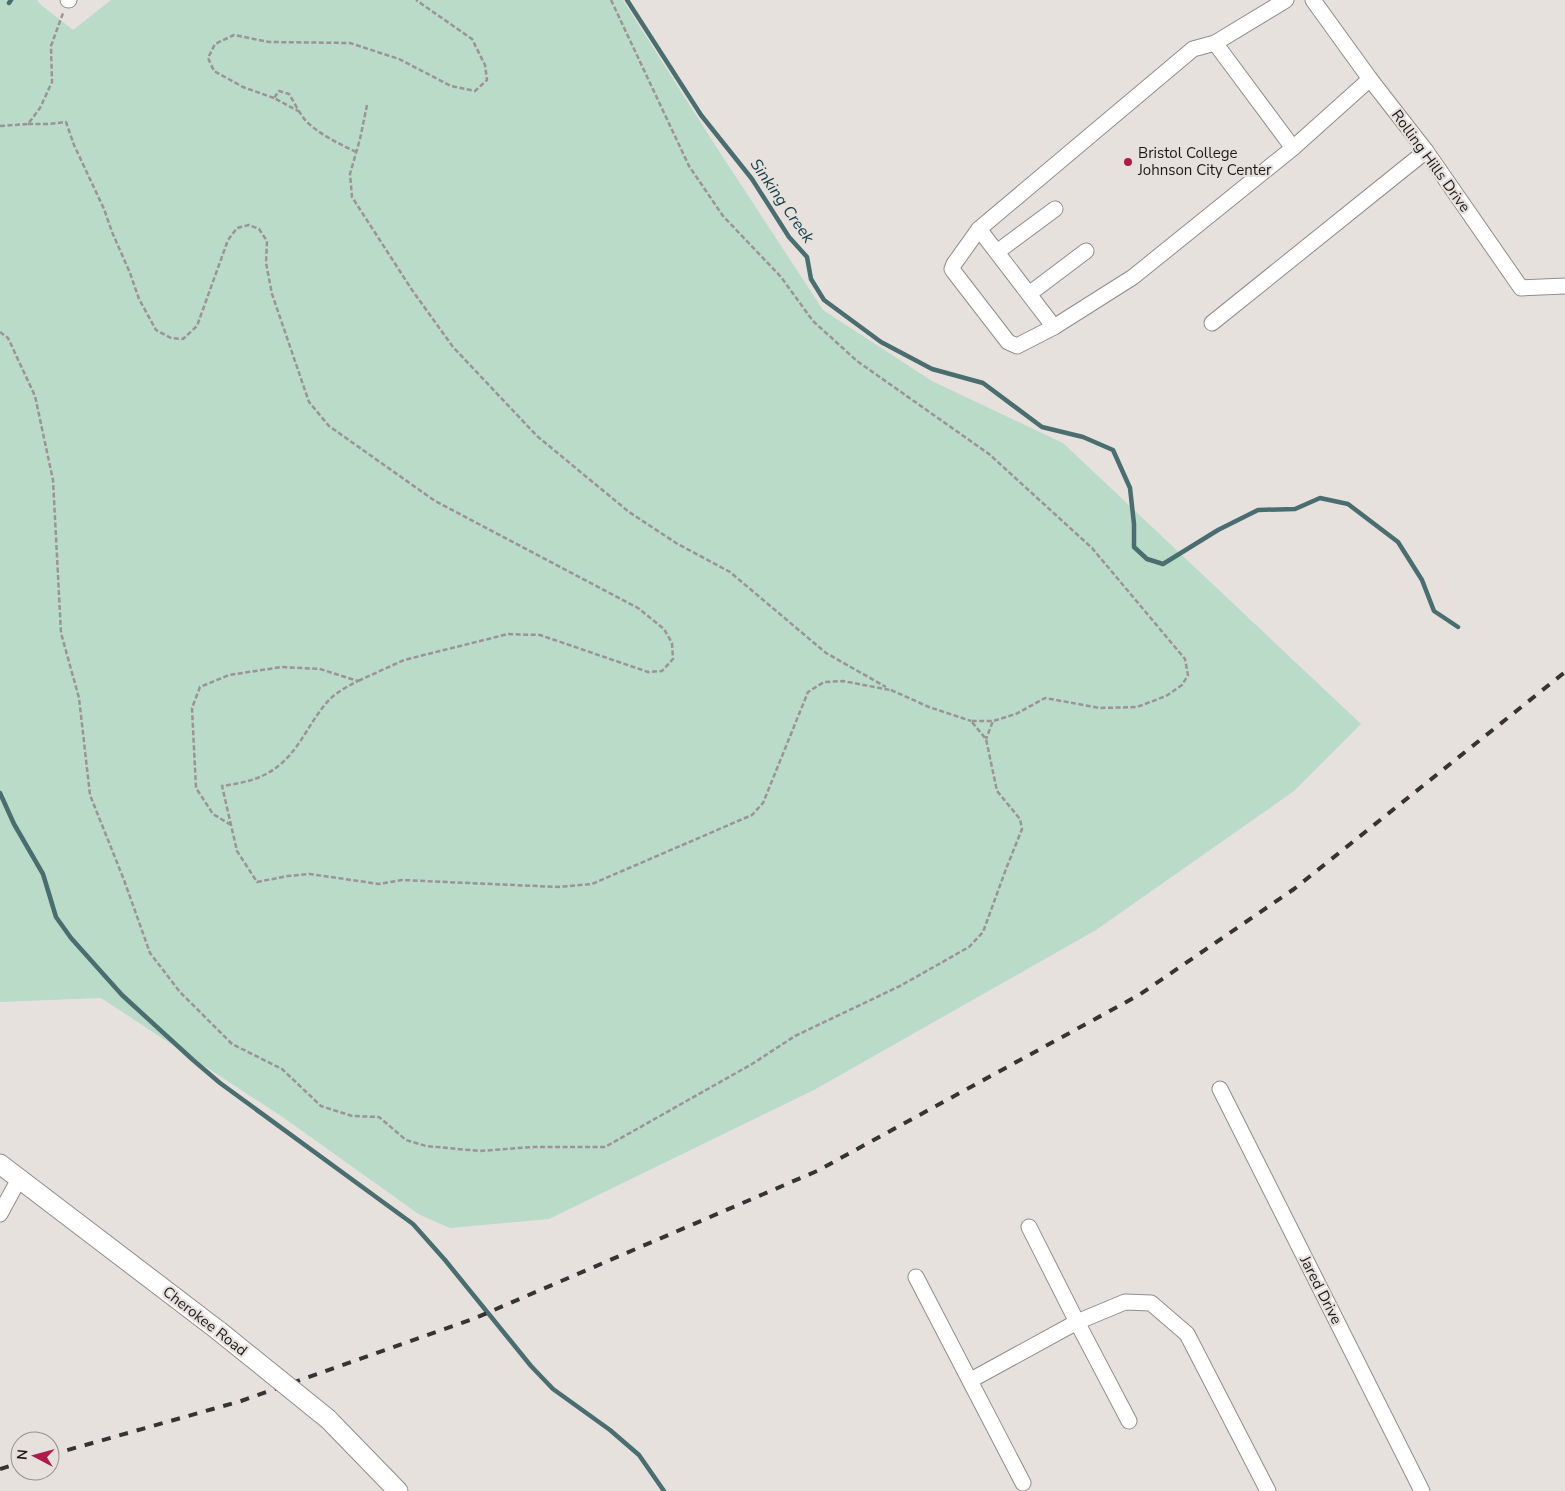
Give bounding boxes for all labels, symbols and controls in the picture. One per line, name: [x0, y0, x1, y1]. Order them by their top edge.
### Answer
street label: Rolling Hills Drive: [1387, 106, 1475, 216]
place label: Bristol College Johnson City Center: [1137, 143, 1272, 180]
water label: Sinking Creek: [745, 154, 820, 248]
marker: Bristol College Johnson City Center: [1122, 156, 1134, 168]
street label: Jared Drive: [1295, 1251, 1347, 1328]
street label: Cherokee Road: [159, 1282, 251, 1360]
north arrow: [10, 1431, 60, 1481]
text: N: [13, 1448, 33, 1461]

